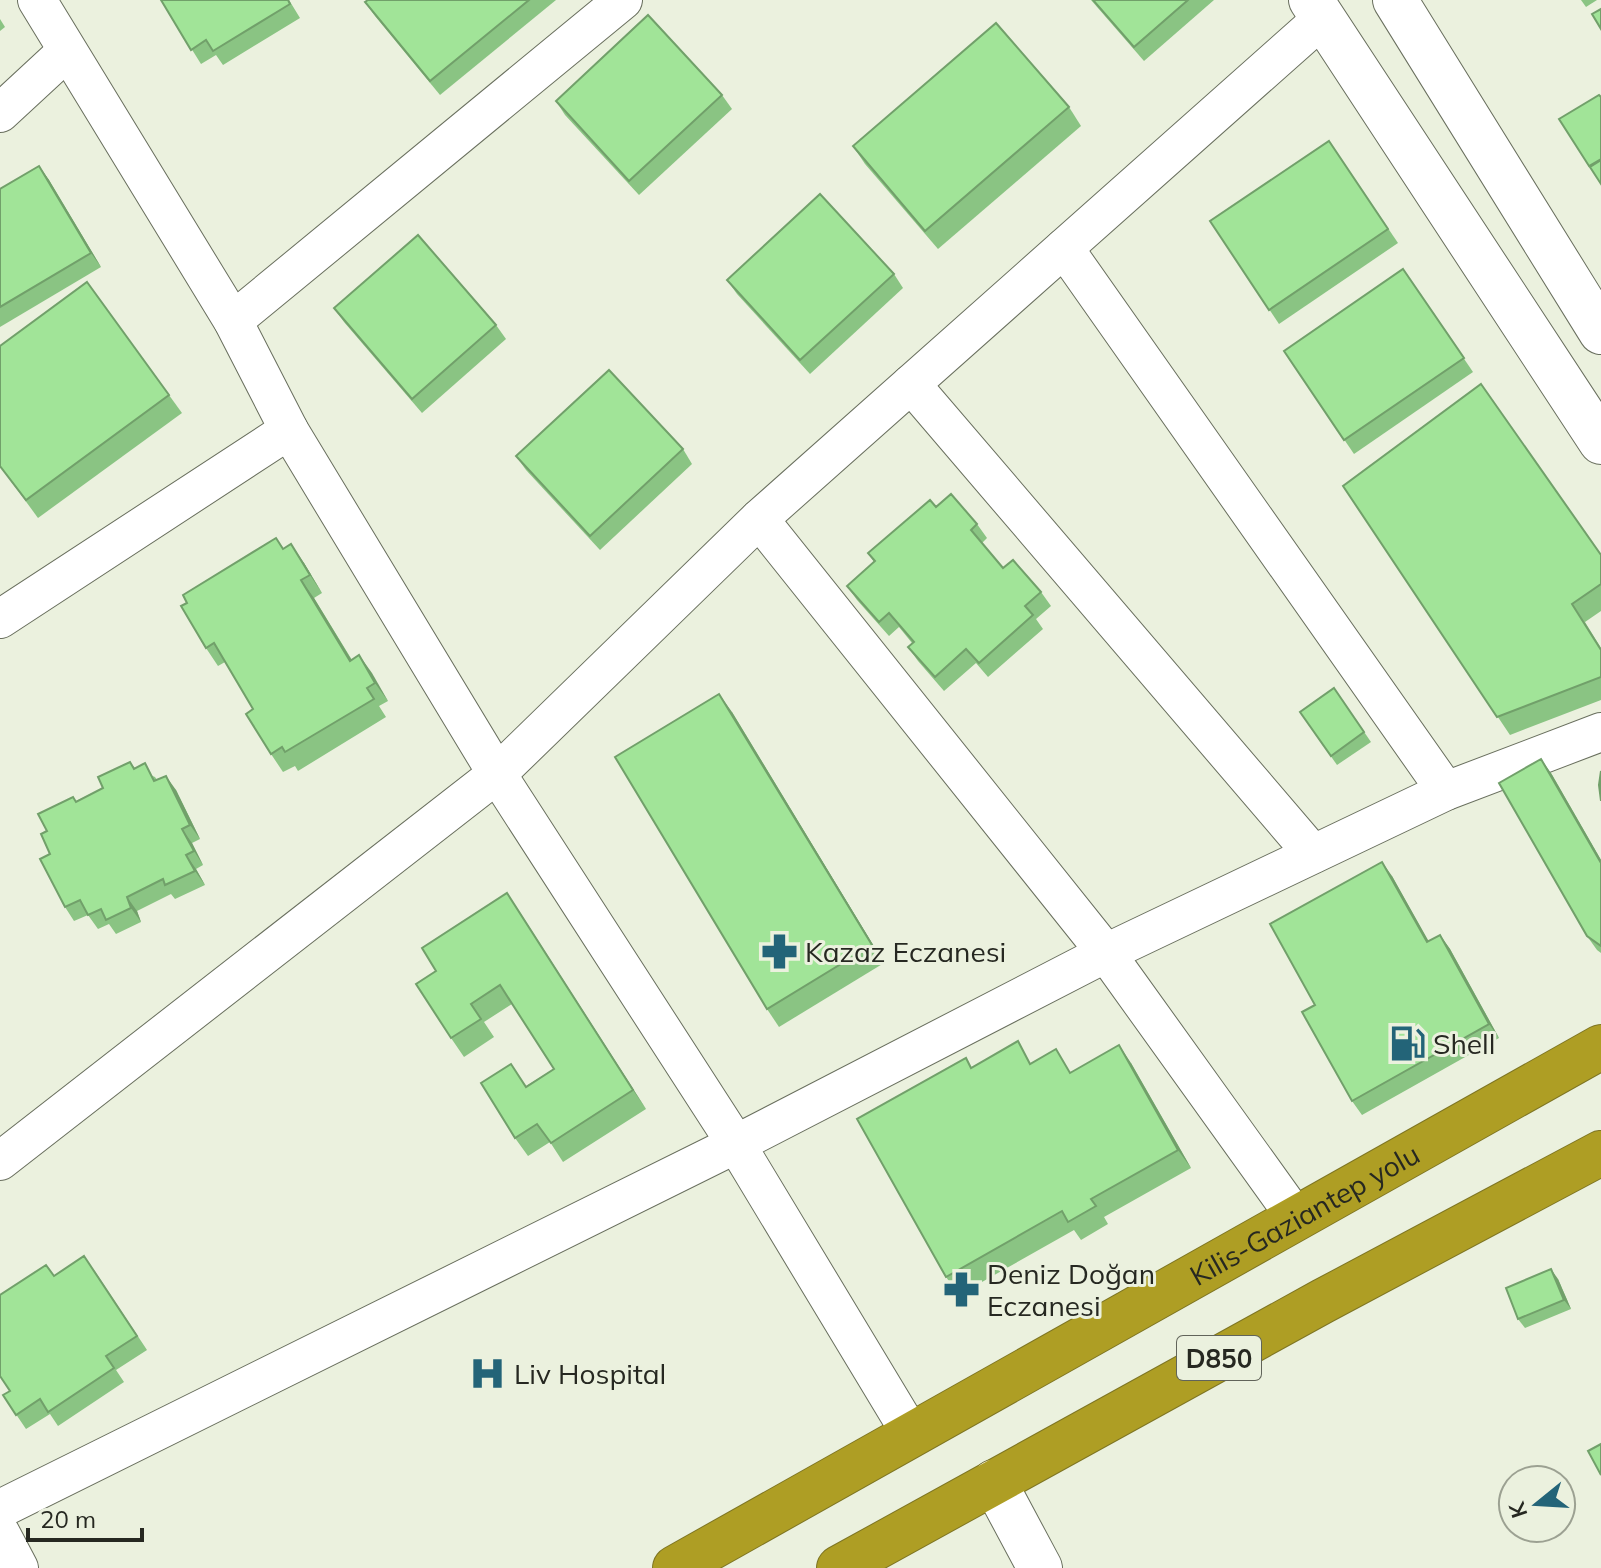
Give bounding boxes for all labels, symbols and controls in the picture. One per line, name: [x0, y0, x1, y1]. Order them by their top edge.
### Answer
pharmacy icon: Kazaz Eczanesi: [760, 932, 798, 970]
place label: Kazaz Eczanesi: [805, 934, 1006, 969]
fuel station icon: Shell: [1388, 1024, 1426, 1062]
place label: Shell: [1433, 1026, 1495, 1061]
street label: Kilis-Gaziantep yolu: [1183, 1135, 1425, 1292]
place label: Deniz Doğan Eczanesi: [987, 1256, 1155, 1323]
pharmacy icon: Deniz Doğan Eczanesi: [942, 1270, 980, 1308]
road number: D850: [1177, 1336, 1261, 1380]
hospital icon: Liv Hospital: [469, 1354, 507, 1392]
place label: Liv Hospital: [514, 1356, 666, 1391]
north arrow: [1497, 1464, 1577, 1544]
scale bar: [28, 1492, 142, 1542]
text: K: [1502, 1498, 1534, 1521]
text: 20 m: [40, 1504, 96, 1534]

